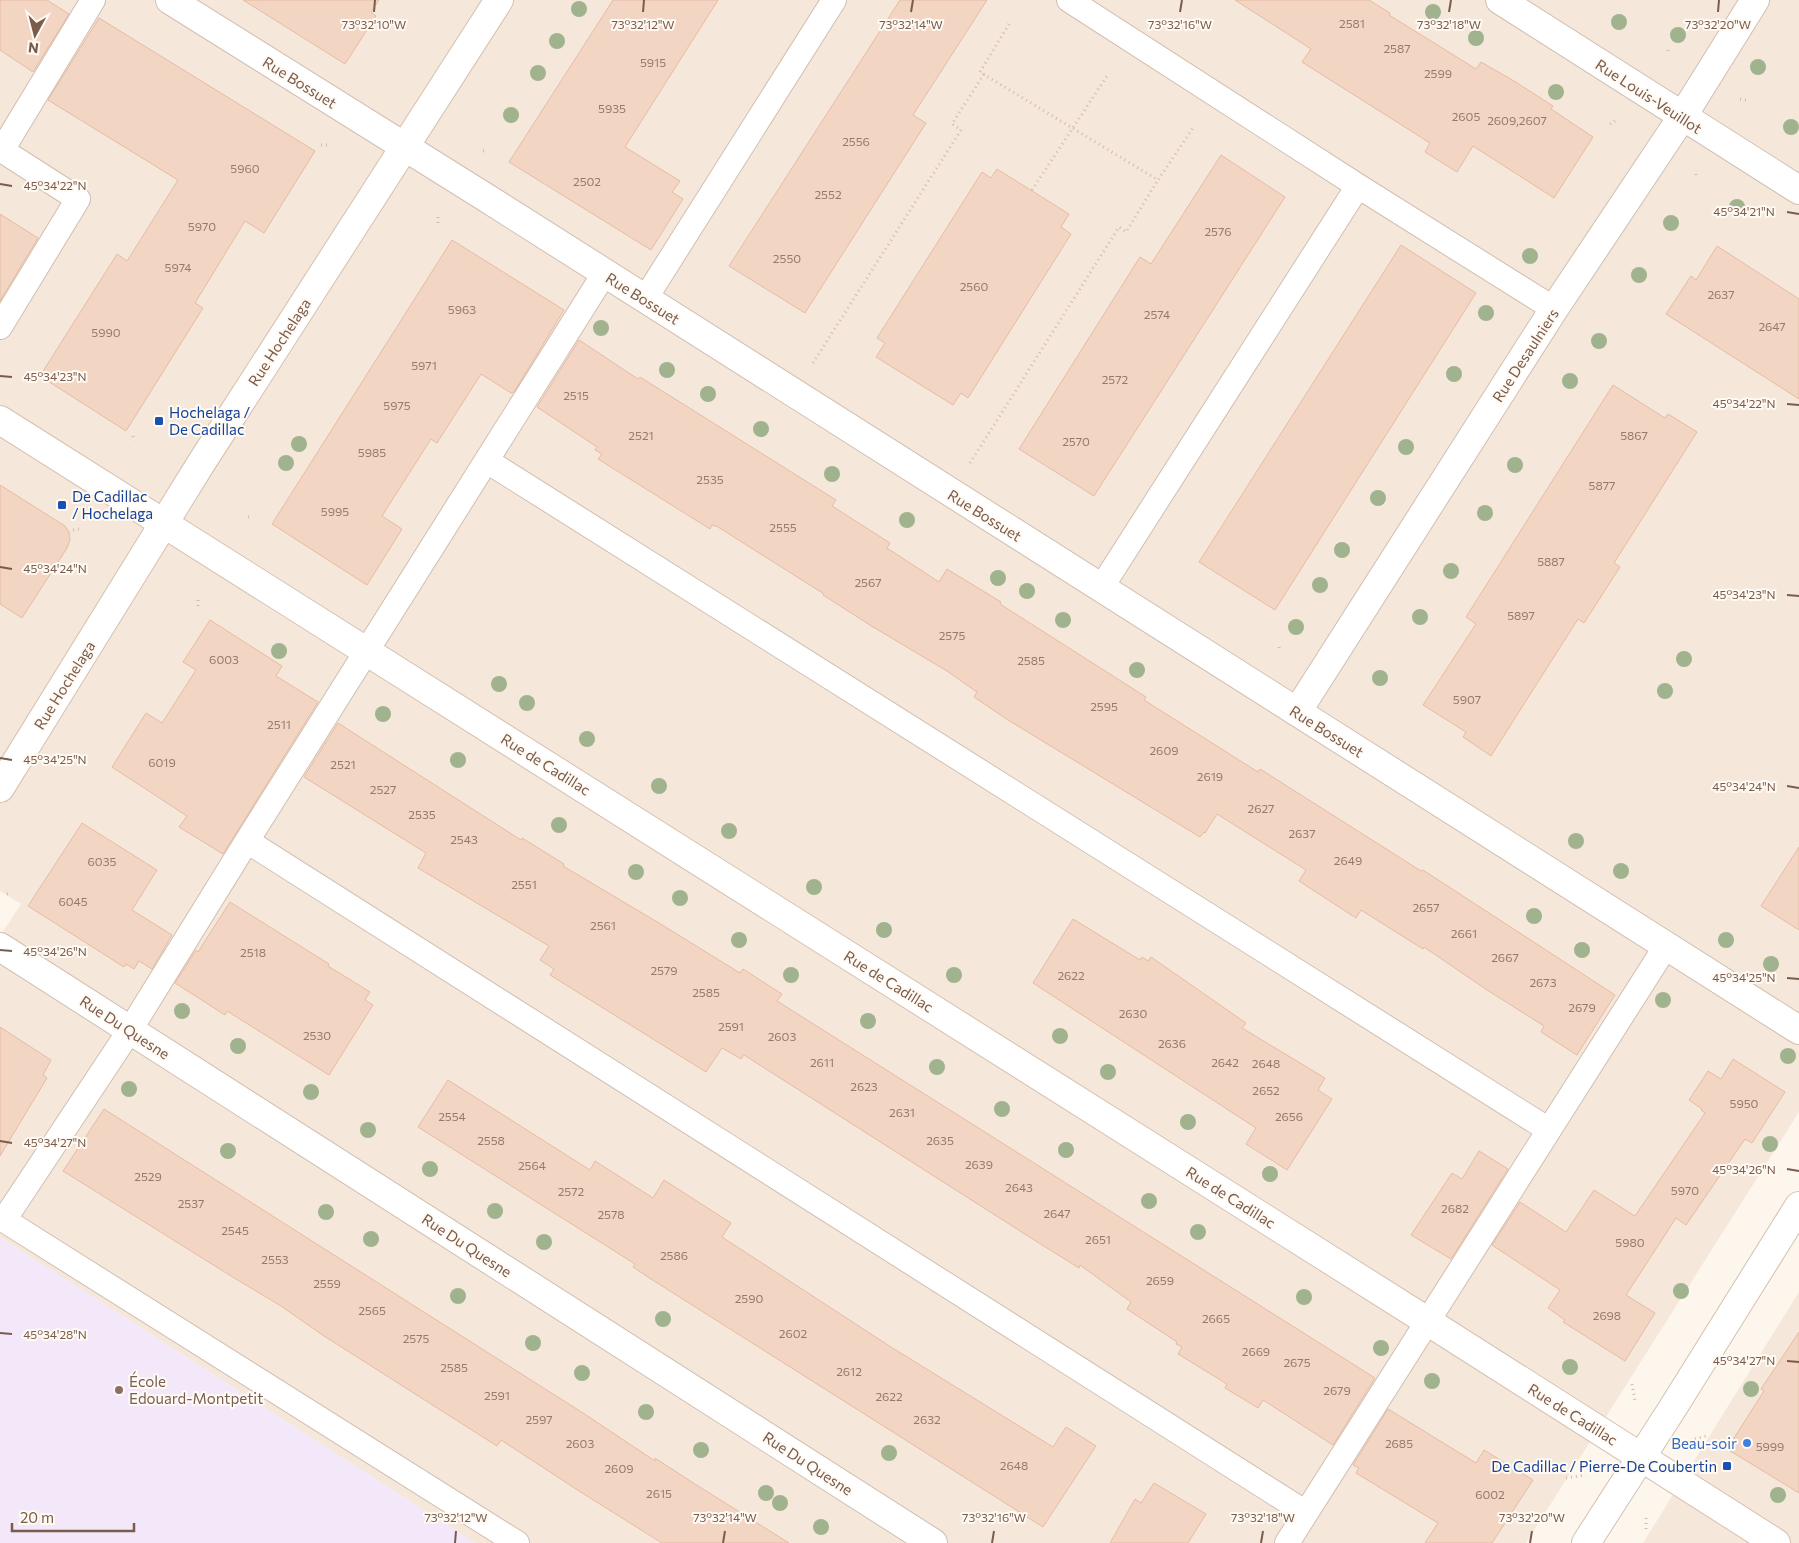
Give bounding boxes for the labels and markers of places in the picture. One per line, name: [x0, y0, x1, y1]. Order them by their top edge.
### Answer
place label: Hochelaga / De Cadillac: [169, 403, 251, 438]
marker: Hochelaga / De Cadillac: [153, 415, 165, 427]
place label: De Cadillac / Hochelaga: [72, 487, 153, 522]
marker: De Cadillac / Hochelaga: [56, 499, 68, 511]
place label: École Edouard-Montpetit: [129, 1371, 263, 1407]
marker: École Edouard-Montpetit: [113, 1384, 125, 1396]
place label: Beau-soir: [1671, 1434, 1737, 1452]
marker: Beau-soir: [1741, 1437, 1753, 1449]
place label: De Cadillac / Pierre-De Coubertin: [1491, 1457, 1717, 1475]
marker: De Cadillac / Pierre-De Coubertin: [1721, 1460, 1733, 1472]

